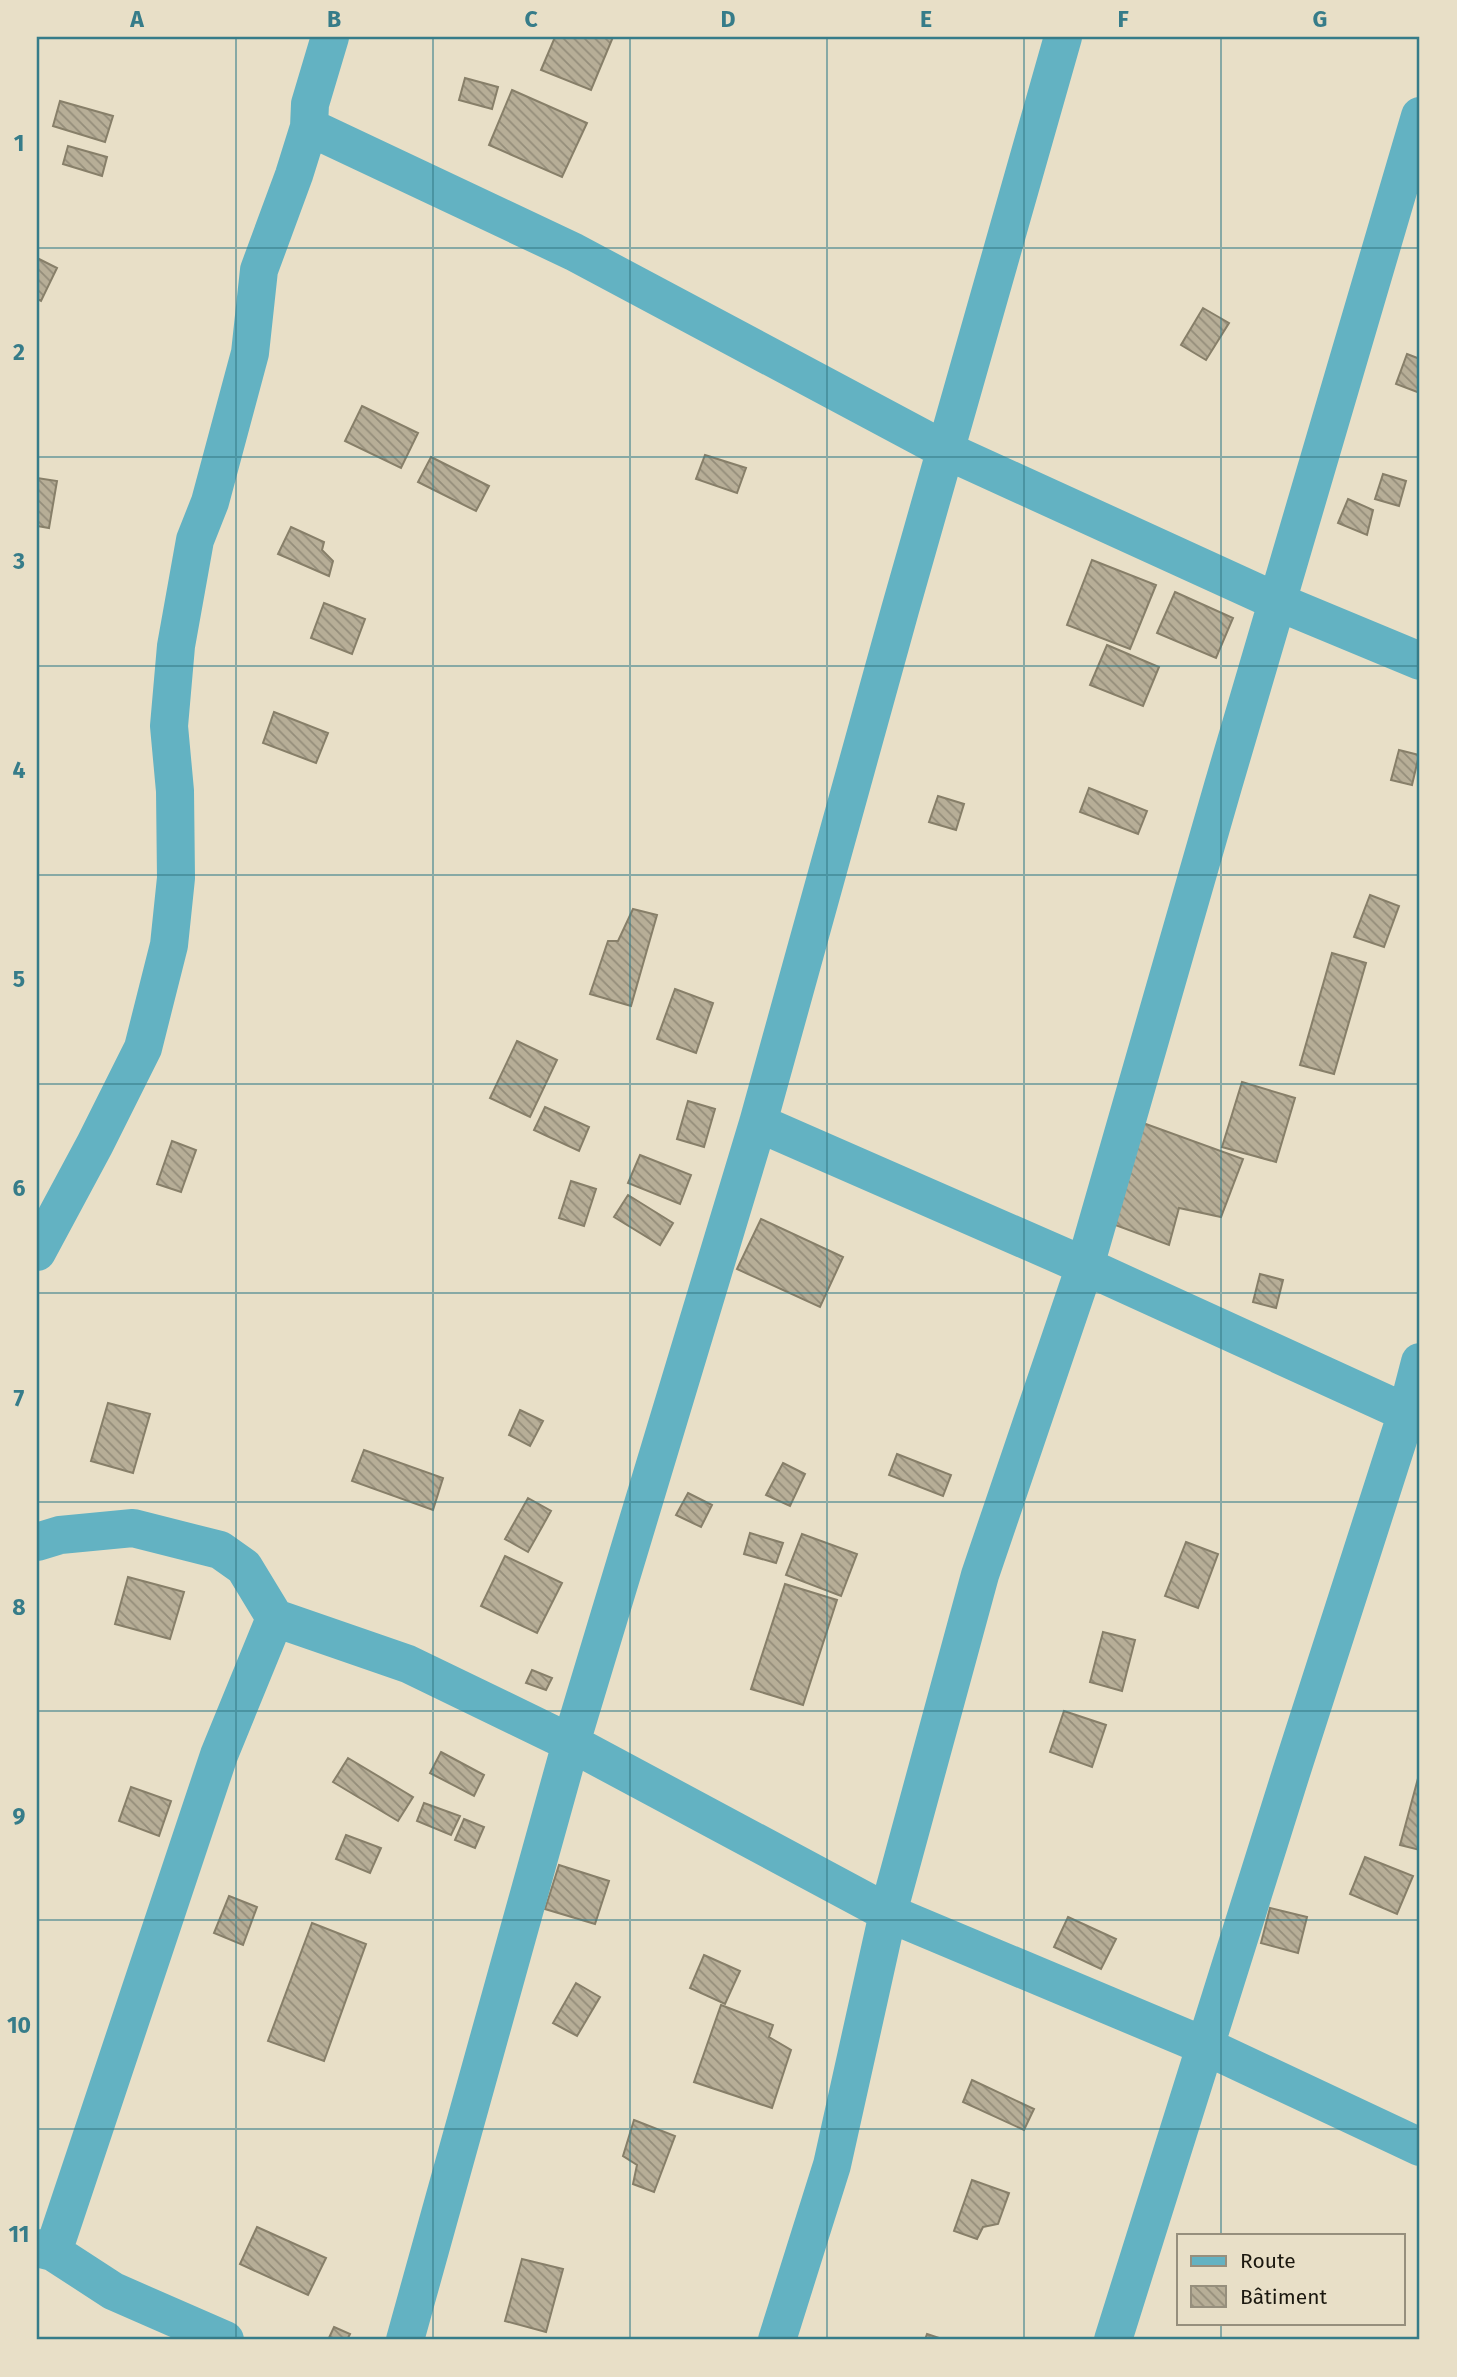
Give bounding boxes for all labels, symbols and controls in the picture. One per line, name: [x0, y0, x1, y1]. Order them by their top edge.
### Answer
text: A: [129, 5, 144, 33]
text: B: [327, 5, 341, 33]
text: C: [524, 5, 538, 33]
text: D: [721, 5, 736, 33]
text: E: [920, 5, 932, 33]
text: F: [1117, 5, 1129, 33]
text: G: [1313, 5, 1327, 33]
text: 1: [14, 129, 24, 157]
text: 2: [13, 338, 25, 366]
text: 3: [12, 547, 25, 575]
text: 4: [13, 756, 26, 784]
text: 5: [13, 965, 25, 993]
text: 6: [13, 1174, 26, 1202]
text: 7: [14, 1384, 25, 1412]
text: 8: [12, 1593, 26, 1621]
text: 9: [13, 1802, 26, 1830]
text: 10: [7, 2011, 31, 2039]
text: 11: [9, 2220, 29, 2248]
legend: [1177, 2234, 1404, 2324]
text: Route: [1240, 2248, 1296, 2274]
text: Bâtiment: [1240, 2284, 1327, 2310]

